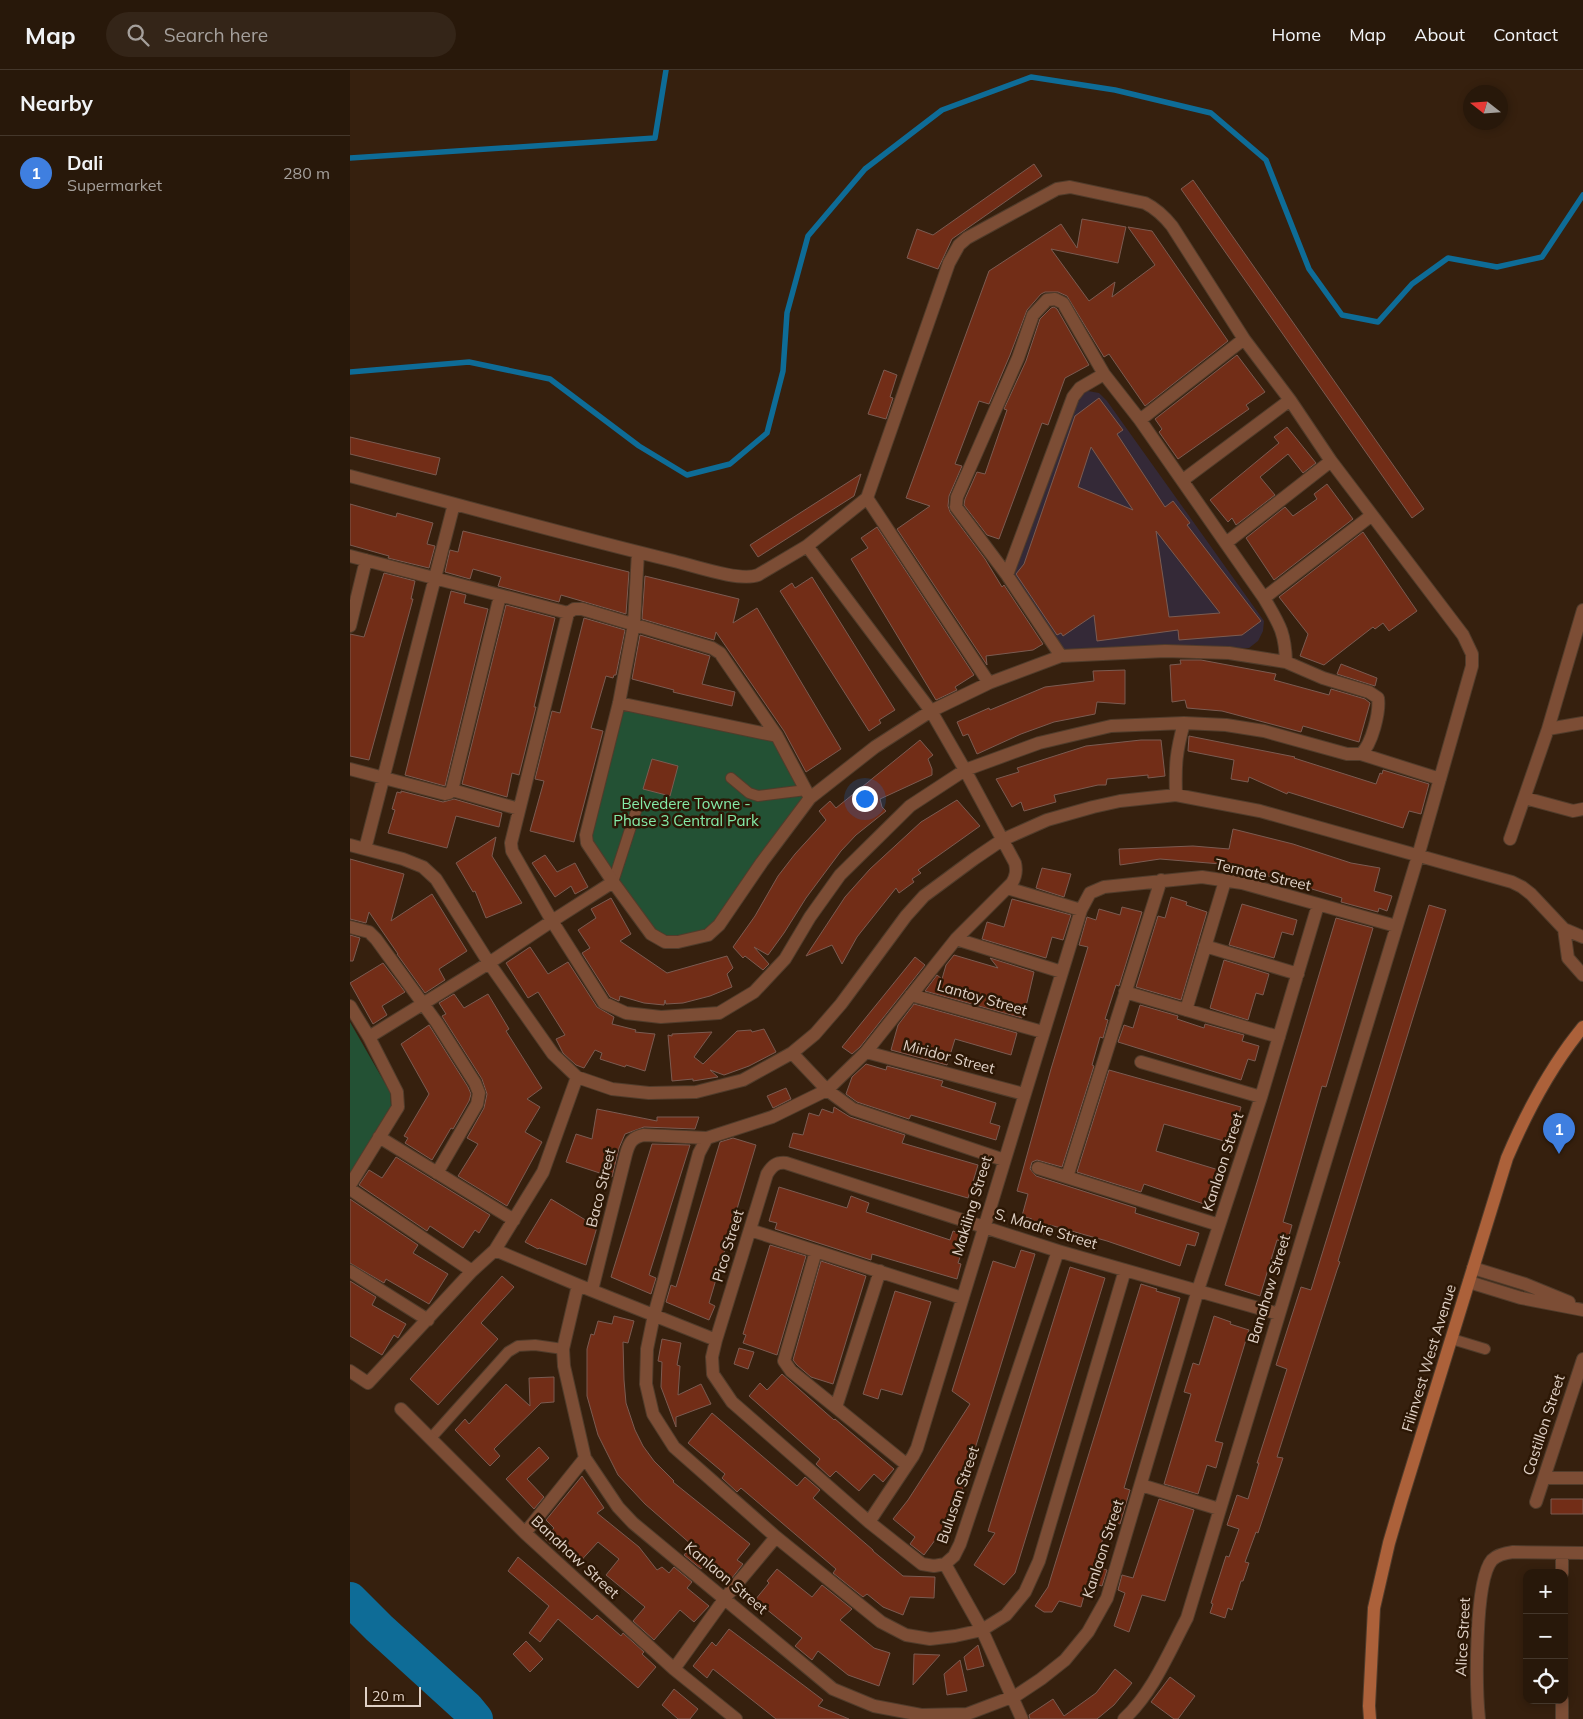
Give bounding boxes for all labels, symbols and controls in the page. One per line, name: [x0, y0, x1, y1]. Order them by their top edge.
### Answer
search box: [106, 12, 456, 57]
text: Map: [25, 20, 76, 50]
icon: search: [124, 21, 152, 49]
text: Search here: [164, 23, 268, 47]
text: Home: [1271, 23, 1321, 46]
text: Map: [1349, 23, 1386, 46]
text: About: [1414, 23, 1465, 46]
text: Contact: [1493, 23, 1558, 46]
north arrow: [1463, 85, 1508, 130]
text: Nearby: [20, 90, 93, 116]
text: Dali: [67, 151, 103, 175]
text: 1: [31, 163, 41, 183]
text: 280 m: [283, 163, 330, 183]
text: Supermarket: [67, 175, 162, 195]
your location: [852, 786, 878, 812]
park label: Belvedere Towne - Phase 3 Central Park: [613, 794, 759, 830]
street label: Ternate Street: [1213, 854, 1313, 895]
street label: Lantoy Street: [935, 976, 1029, 1019]
street label: Miridor Street: [901, 1035, 997, 1078]
street label: Kanlaon Street: [1198, 1110, 1247, 1214]
pin: 1: [1543, 1113, 1575, 1154]
street label: Baco Street: [582, 1147, 619, 1229]
street label: Makiling Street: [947, 1154, 996, 1258]
street label: S. Madre Street: [993, 1204, 1100, 1253]
street label: Pico Street: [708, 1207, 748, 1284]
street label: Banahaw Street: [1243, 1232, 1294, 1346]
street label: Filinvest West Avenue: [1397, 1282, 1460, 1434]
street label: Castillon Street: [1518, 1372, 1569, 1478]
street label: Bulusan Street: [932, 1444, 983, 1546]
street label: Kanlaon Street: [1078, 1497, 1127, 1601]
street label: Banahaw Street: [527, 1511, 623, 1602]
street label: Kanlaon Street: [681, 1537, 772, 1618]
map controls: [1523, 1569, 1568, 1704]
button: +: [1523, 1569, 1568, 1614]
street label: Alice Street: [1451, 1597, 1474, 1677]
button: −: [1523, 1614, 1568, 1659]
button: locate: [1523, 1659, 1568, 1704]
scale bar: [365, 1684, 421, 1707]
text: 20 m: [372, 1687, 405, 1705]

